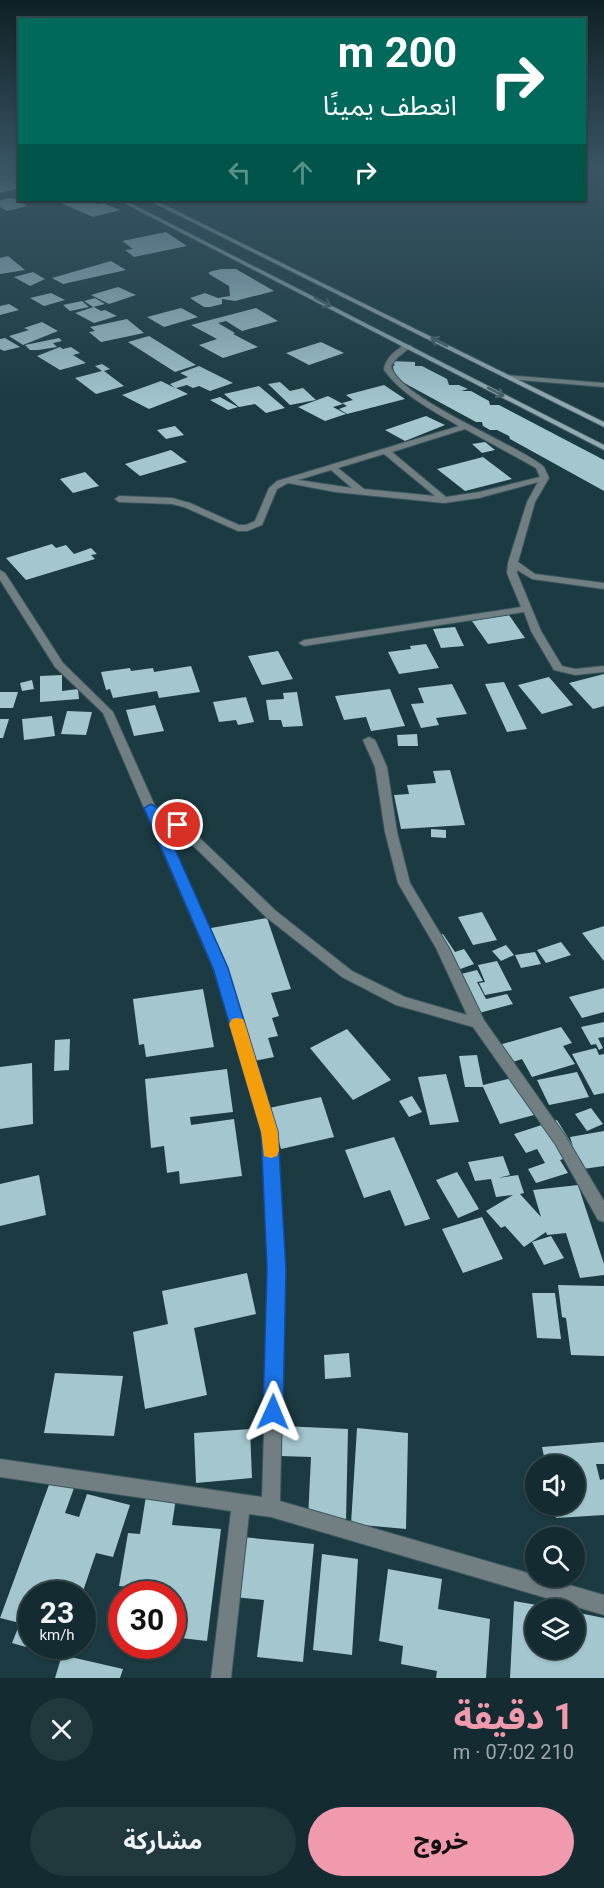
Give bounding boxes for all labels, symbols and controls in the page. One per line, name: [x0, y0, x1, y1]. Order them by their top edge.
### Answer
text: 200 m: [338, 28, 457, 77]
icon: right: [478, 42, 556, 120]
text: انعطف يمينًا: [323, 90, 457, 122]
icon: left: [223, 156, 256, 189]
icon: ahead: [286, 156, 319, 189]
icon: right: [349, 156, 382, 189]
one-way arrow: [314, 297, 332, 309]
one-way arrow: [431, 336, 449, 347]
one-way arrow: [487, 387, 505, 399]
pin: [152, 799, 203, 850]
icon: arrive: [161, 808, 194, 841]
position arrow: [241, 1380, 305, 1444]
map controls: [525, 1455, 585, 1659]
button: sound: [525, 1455, 585, 1515]
button: search: [525, 1527, 585, 1587]
speed limit sign: 30: [108, 1581, 186, 1659]
text: 23: [40, 1595, 74, 1630]
button: layers: [525, 1599, 585, 1659]
text: km/h: [39, 1626, 75, 1644]
text: 1 دقيقة: [454, 1696, 574, 1738]
button: close: [30, 1698, 93, 1761]
text: 210 m · 07:02: [453, 1740, 574, 1764]
button: مشاركة: [30, 1807, 296, 1876]
button: خروج: [308, 1807, 574, 1876]

